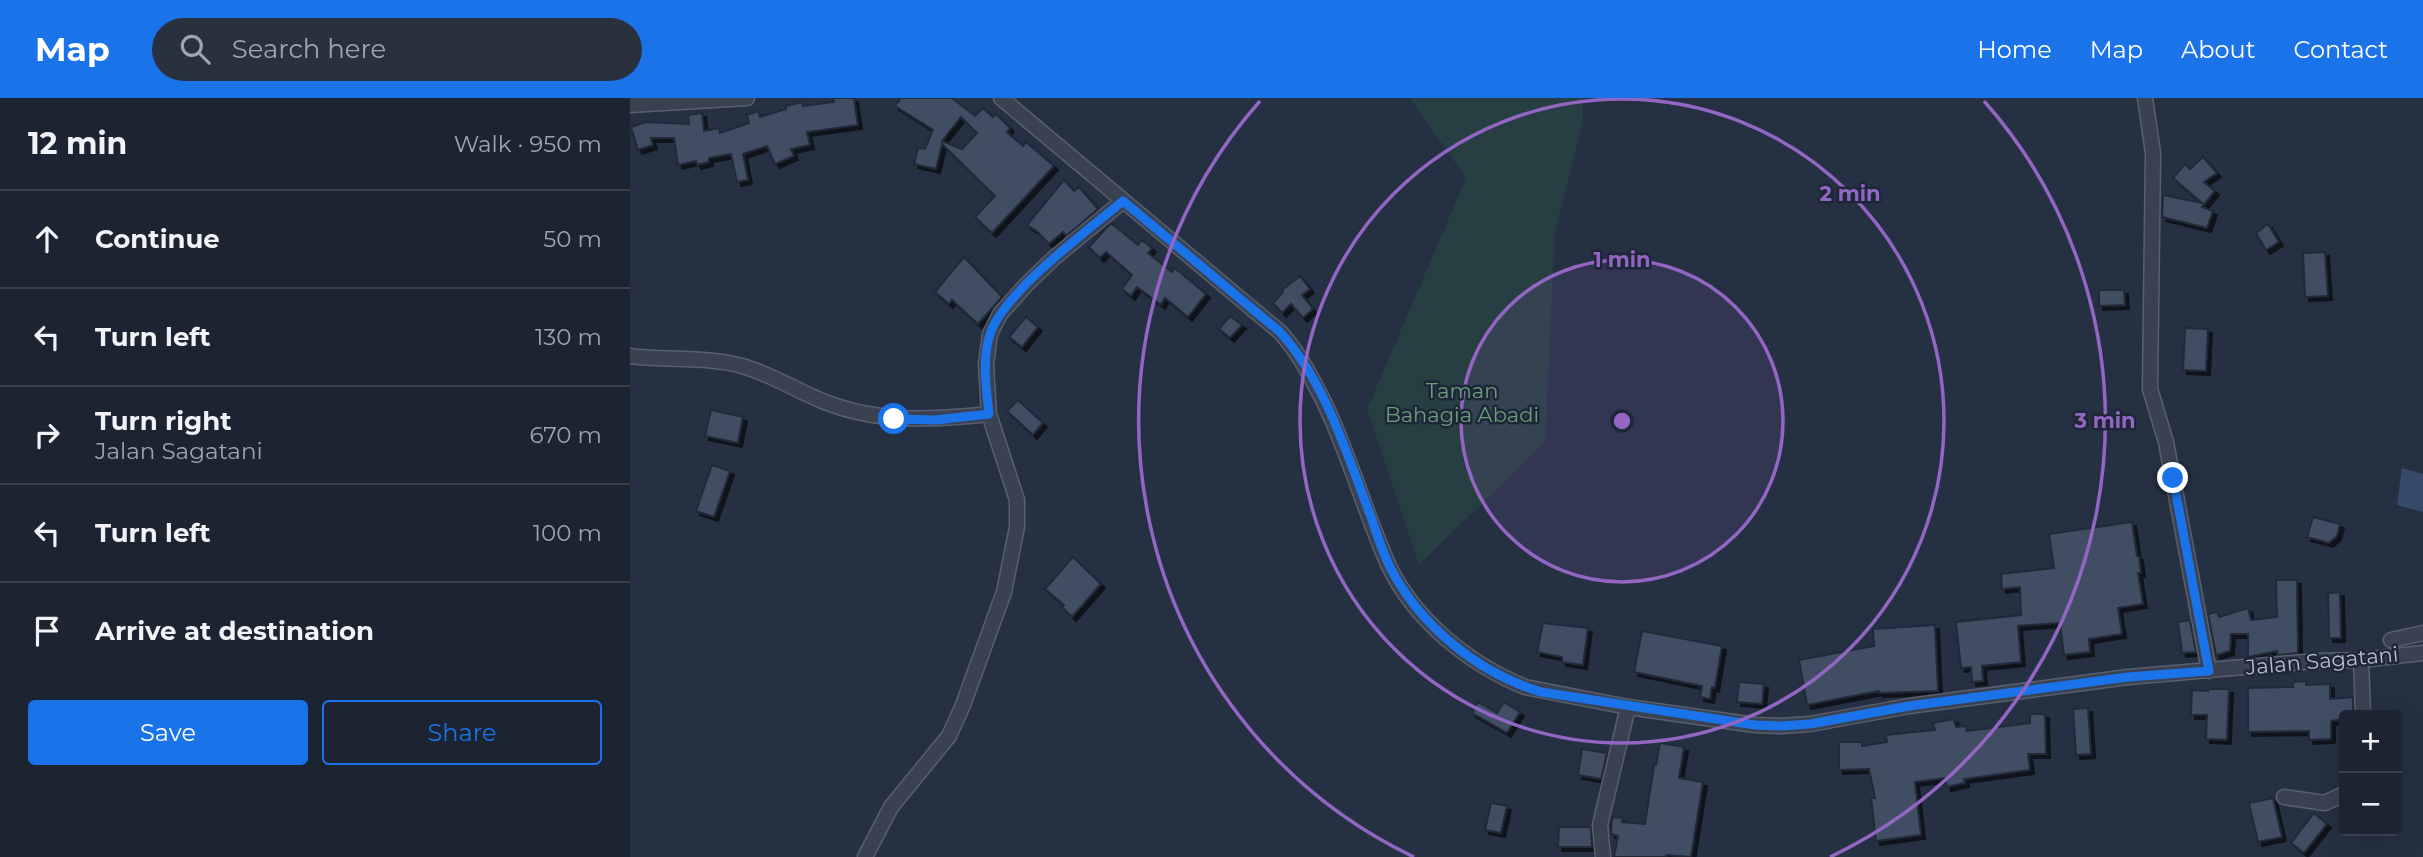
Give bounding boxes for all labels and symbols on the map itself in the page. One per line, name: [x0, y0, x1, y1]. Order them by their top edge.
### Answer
text: 2 min: [1819, 181, 1881, 206]
text: 1 min: [1593, 247, 1651, 272]
park label: Taman Bahagia Abadi: [1385, 378, 1539, 427]
route start: [878, 403, 909, 434]
text: 3 min: [2073, 408, 2136, 433]
centre of rings: [1610, 409, 1634, 433]
route end: [2157, 462, 2188, 493]
street label: Jalan Sagatani: [2244, 641, 2399, 680]

